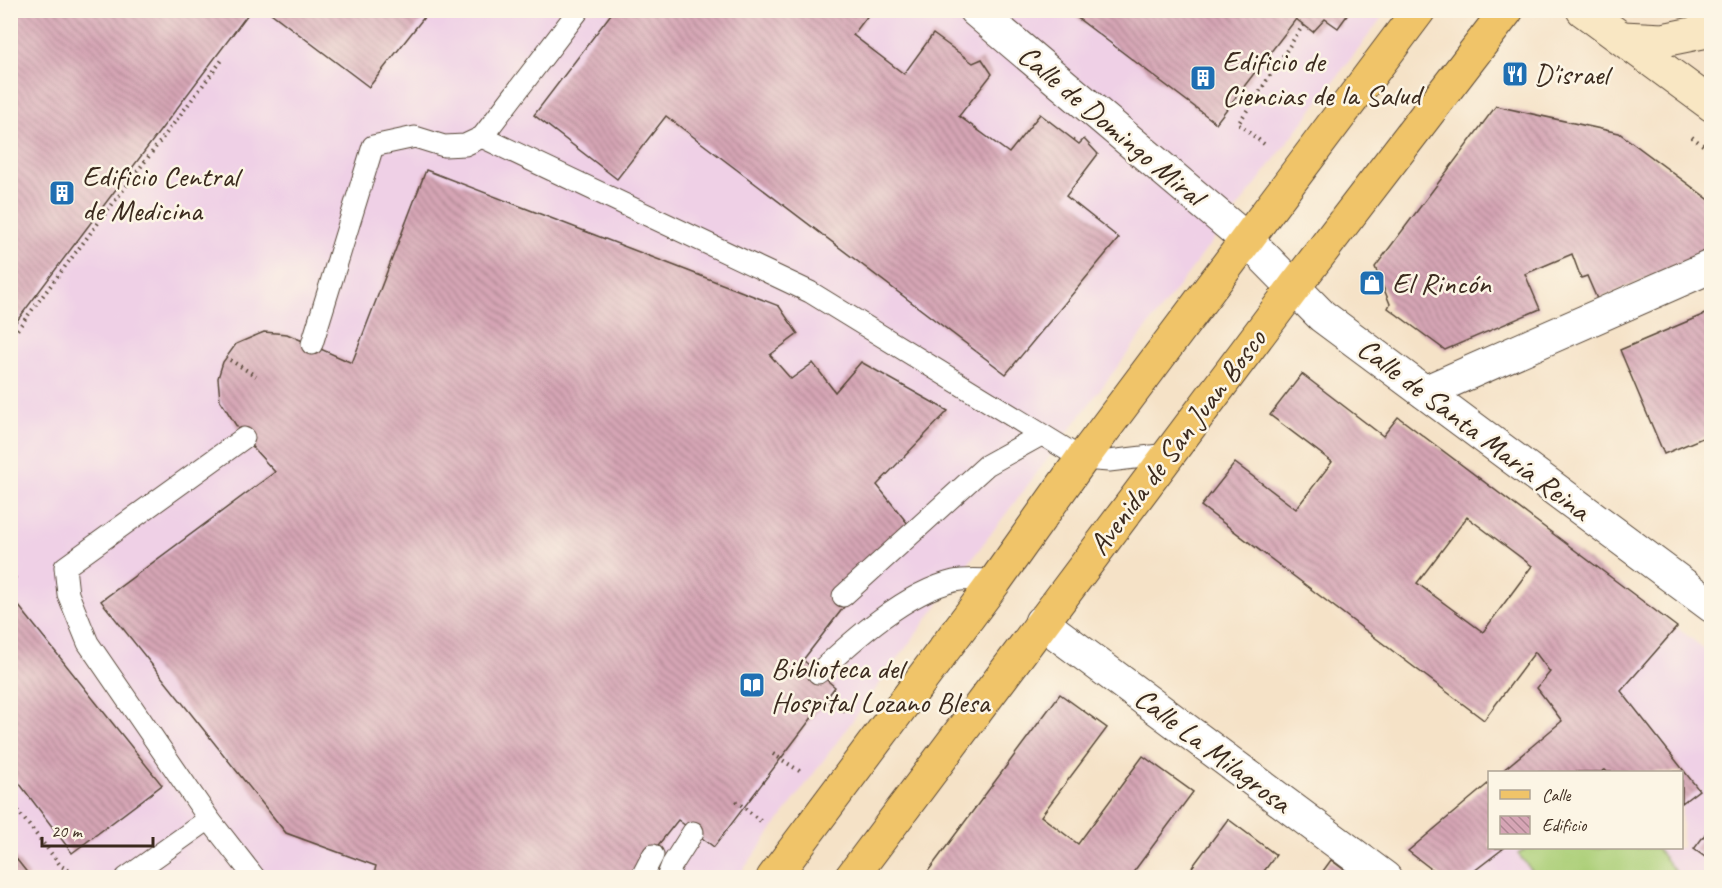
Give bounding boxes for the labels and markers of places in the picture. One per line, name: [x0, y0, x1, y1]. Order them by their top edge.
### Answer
place label: Edificio de Ciencias de la Salud: [1222, 42, 1425, 114]
place label: D'israel: [1534, 55, 1613, 93]
restaurant icon: D'israel: [1500, 59, 1530, 89]
building icon: Edificio de Ciencias de la Salud: [1188, 63, 1218, 93]
place label: Edificio Central de Medicina: [82, 157, 243, 229]
building icon: Edificio Central de Medicina: [47, 178, 77, 208]
place label: El Rincón: [1392, 264, 1492, 302]
shop icon: El Rincón: [1357, 268, 1387, 298]
place label: Biblioteca del Hospital Lozano Blesa: [771, 649, 991, 721]
library icon: Biblioteca del Hospital Lozano Blesa: [737, 670, 767, 700]

